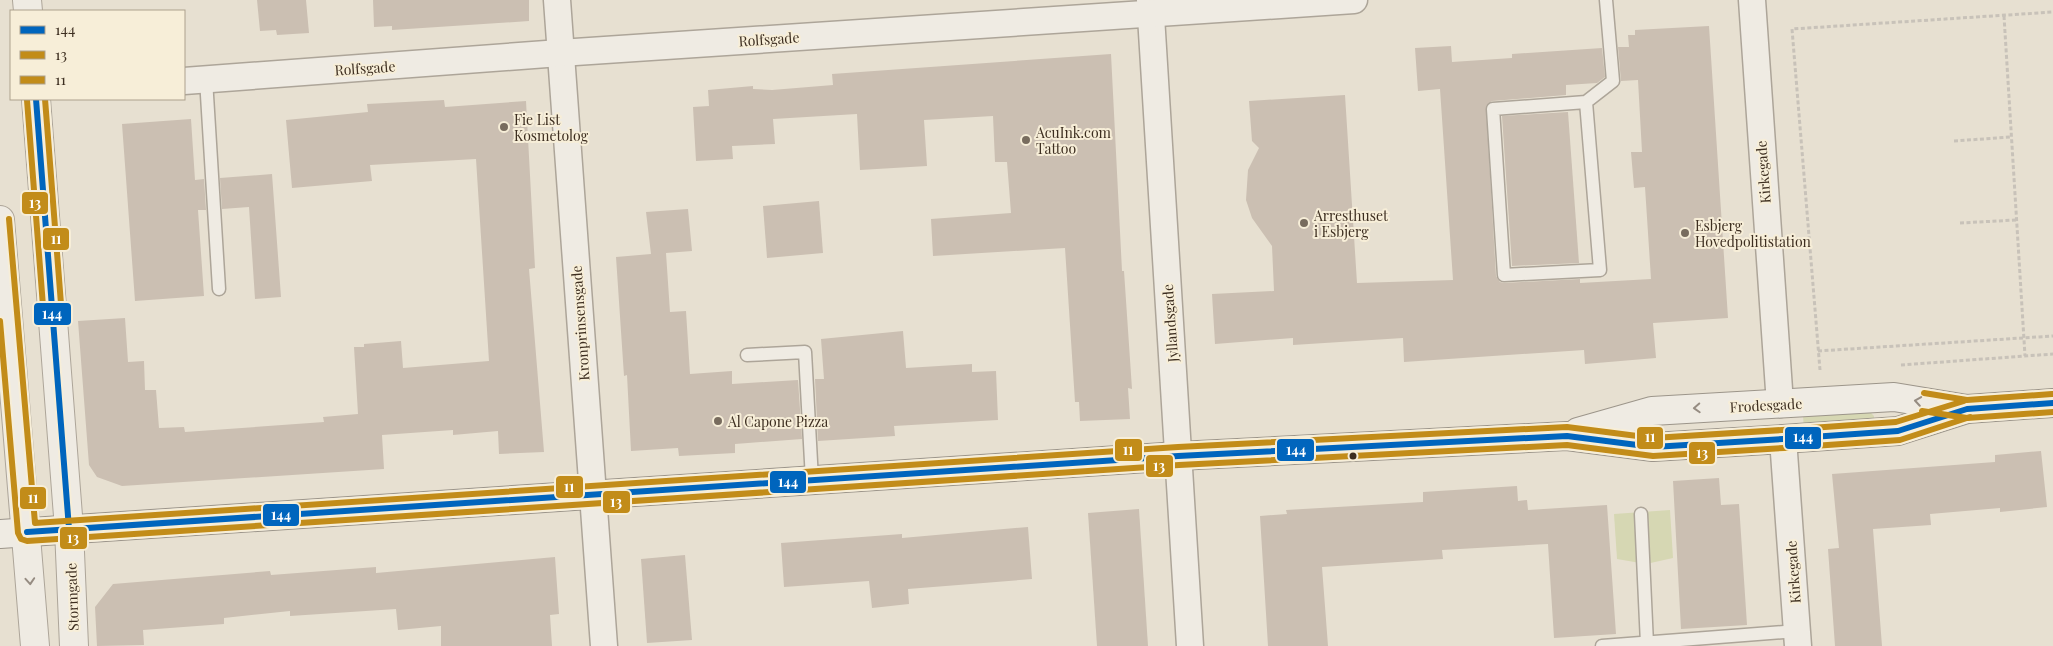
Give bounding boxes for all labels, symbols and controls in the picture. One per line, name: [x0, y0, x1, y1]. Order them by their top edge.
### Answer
legend: [10, 10, 185, 100]
text: 144: [55, 19, 75, 39]
street label: Rolfsgade: [738, 27, 800, 51]
text: 13: [55, 44, 67, 64]
street label: Rolfsgade: [334, 56, 396, 80]
text: 11: [55, 69, 67, 89]
place label: Fie List Kosmetolog: [514, 110, 589, 145]
marker: Fie List Kosmetolog: [498, 121, 510, 133]
place label: AcuInk.com Tattoo: [1035, 123, 1112, 158]
marker: AcuInk.com Tattoo: [1020, 134, 1032, 146]
street label: Kirkegade: [1751, 140, 1775, 204]
line badge: 13: [21, 191, 49, 215]
text: 13: [29, 193, 41, 212]
place label: Arresthuset i Esbjerg: [1313, 206, 1389, 241]
place label: Esbjerg Hovedpolitistation: [1695, 216, 1812, 251]
marker: Arresthuset i Esbjerg: [1298, 217, 1310, 229]
line badge: 11: [42, 227, 70, 251]
marker: Esbjerg Hovedpolitistation: [1679, 227, 1691, 239]
text: 11: [51, 229, 61, 248]
street label: Kronprinsensgade: [566, 265, 594, 381]
street label: Jyllandsgade: [1158, 283, 1182, 364]
line badge: 144: [33, 302, 72, 326]
text: 144: [42, 304, 62, 323]
street label: Frodesgade: [1729, 394, 1803, 416]
one-way arrow: [1914, 397, 1923, 407]
one-way arrow: [1693, 403, 1701, 414]
place label: Al Capone Pizza: [727, 412, 828, 431]
marker: Al Capone Pizza: [712, 415, 724, 427]
line badge: 11: [1636, 426, 1664, 450]
line badge: 144: [1784, 426, 1822, 450]
text: 11: [1645, 427, 1655, 446]
text: 144: [1793, 427, 1813, 446]
line badge: 11: [1114, 438, 1143, 462]
line badge: 144: [1276, 438, 1315, 462]
text: 11: [1123, 440, 1133, 459]
text: 144: [1286, 440, 1306, 459]
line badge: 13: [1688, 441, 1716, 465]
text: 13: [1696, 443, 1708, 462]
unlabelled marker: [1348, 451, 1358, 461]
line badge: 13: [1145, 454, 1174, 478]
text: 13: [1153, 456, 1165, 475]
line badge: 144: [769, 470, 807, 494]
text: 144: [778, 472, 798, 491]
line badge: 11: [555, 475, 584, 499]
text: 11: [564, 477, 574, 496]
line badge: 11: [19, 486, 47, 510]
text: 11: [28, 488, 38, 507]
line badge: 13: [602, 490, 631, 514]
text: 13: [610, 492, 622, 511]
line badge: 144: [262, 503, 300, 527]
text: 144: [271, 505, 291, 524]
line badge: 13: [59, 526, 88, 550]
text: 13: [67, 528, 79, 547]
street label: Kirkegade: [1781, 540, 1805, 604]
street label: Stormgade: [61, 563, 83, 631]
one-way arrow: [25, 577, 36, 585]

